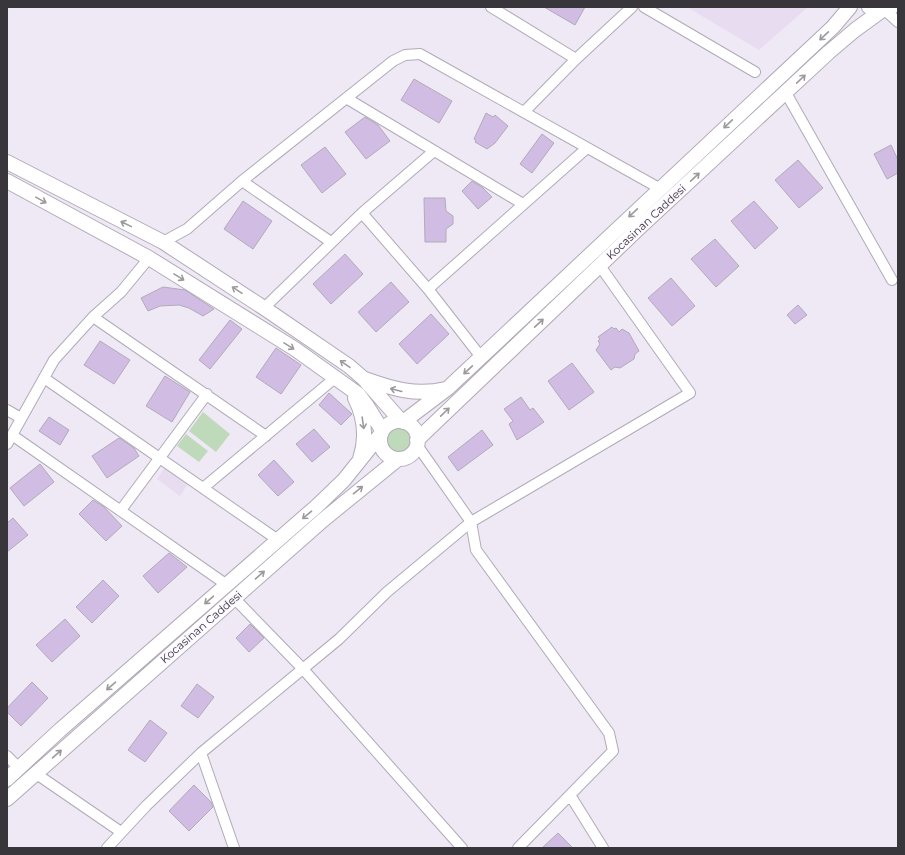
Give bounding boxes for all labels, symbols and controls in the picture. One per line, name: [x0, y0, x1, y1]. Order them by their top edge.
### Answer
one-way arrow: [819, 31, 829, 41]
one-way arrow: [796, 74, 806, 84]
one-way arrow: [723, 120, 734, 129]
one-way arrow: [690, 172, 700, 181]
street label: Kocasinan Caddesi: [603, 181, 689, 263]
one-way arrow: [35, 197, 47, 204]
one-way arrow: [628, 208, 638, 218]
one-way arrow: [120, 220, 132, 227]
one-way arrow: [173, 273, 184, 281]
one-way arrow: [232, 286, 243, 295]
one-way arrow: [534, 318, 544, 328]
one-way arrow: [284, 341, 295, 350]
one-way arrow: [339, 360, 350, 368]
one-way arrow: [462, 365, 473, 374]
one-way arrow: [389, 385, 402, 393]
one-way arrow: [440, 408, 450, 417]
one-way arrow: [359, 417, 367, 430]
one-way arrow: [352, 486, 363, 495]
one-way arrow: [302, 510, 312, 519]
one-way arrow: [254, 571, 265, 580]
street label: Kocasinan Caddesi: [157, 588, 245, 666]
one-way arrow: [204, 596, 214, 605]
one-way arrow: [106, 681, 116, 690]
one-way arrow: [52, 749, 62, 759]

